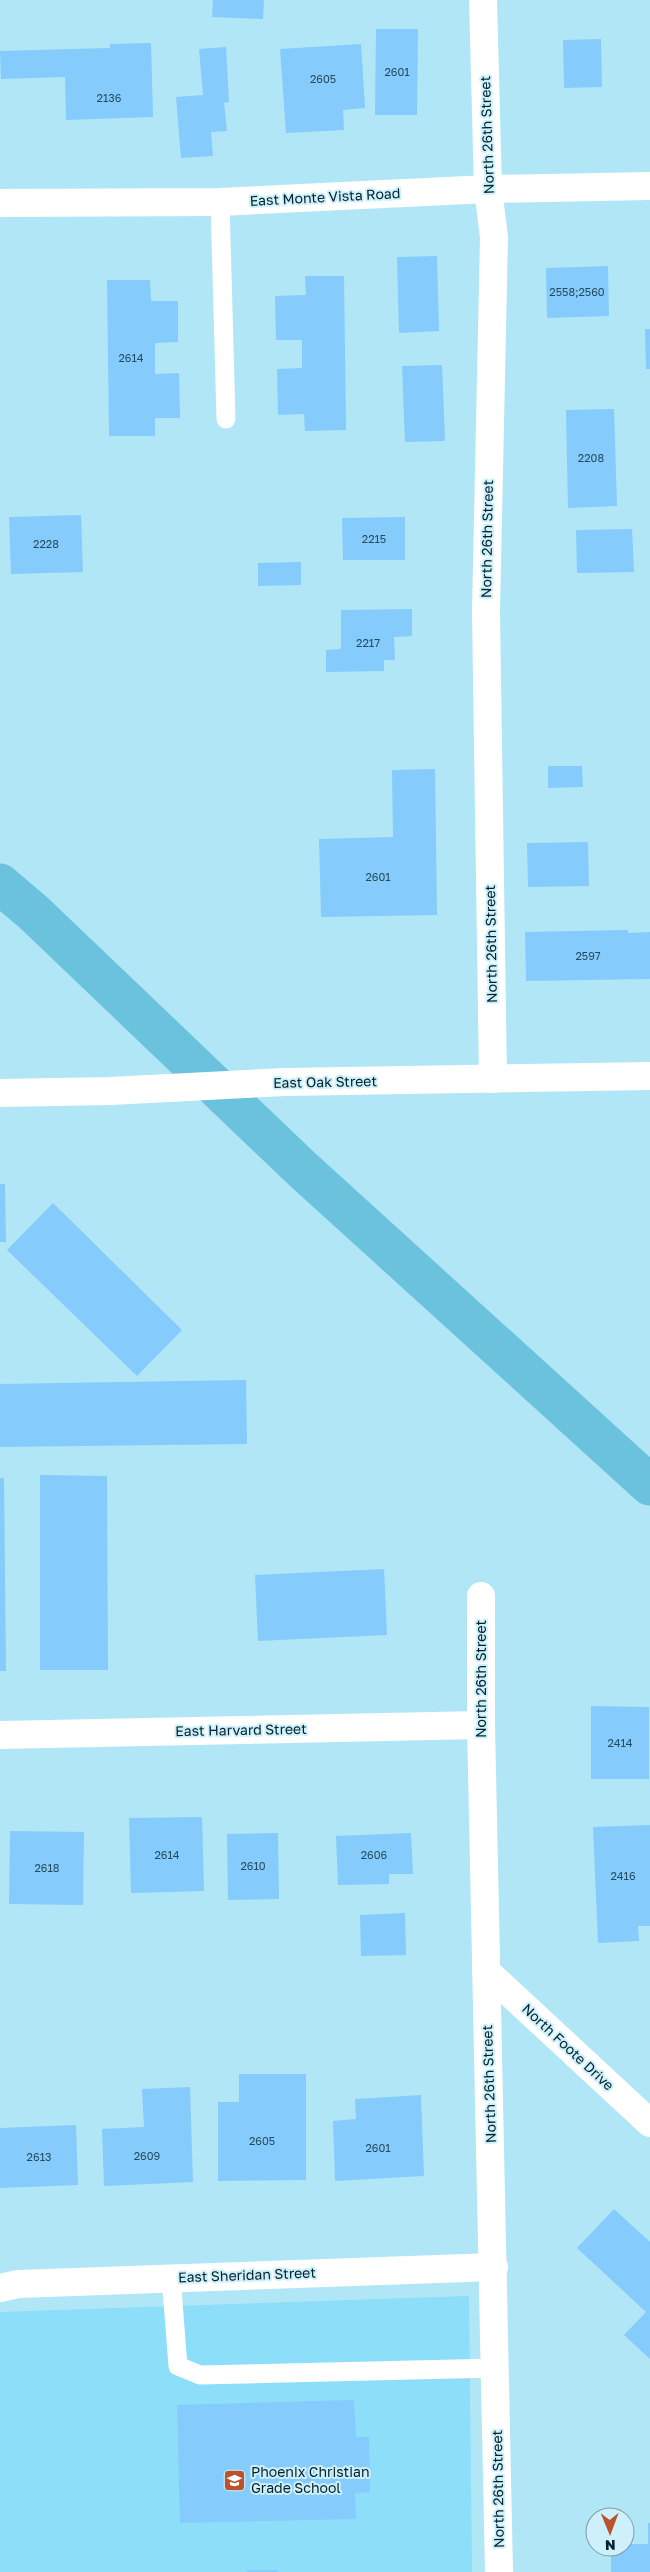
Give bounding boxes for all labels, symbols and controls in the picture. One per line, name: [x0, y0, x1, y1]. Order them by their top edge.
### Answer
house number: 2601: [384, 65, 410, 78]
house number: 2605: [310, 72, 336, 85]
street label: North 26th Street: [476, 76, 497, 194]
house number: 2136: [97, 91, 122, 104]
street label: East Monte Vista Road: [249, 184, 401, 209]
house number: 2558;2560: [549, 285, 605, 298]
house number: 2614: [118, 351, 144, 364]
house number: 2208: [578, 451, 604, 464]
street label: North 26th Street: [477, 480, 496, 598]
house number: 2215: [362, 532, 386, 545]
house number: 2228: [33, 537, 59, 550]
house number: 2217: [356, 636, 380, 649]
house number: 2601: [365, 870, 391, 883]
street label: North 26th Street: [481, 885, 500, 1003]
house number: 2597: [575, 949, 601, 962]
street label: East Oak Street: [273, 1072, 377, 1091]
street label: North 26th Street: [472, 1620, 489, 1738]
street label: East Harvard Street: [175, 1720, 307, 1739]
house number: 2414: [607, 1736, 633, 1749]
house number: 2614: [154, 1848, 180, 1861]
house number: 2606: [361, 1848, 388, 1861]
house number: 2610: [240, 1859, 266, 1872]
house number: 2618: [34, 1861, 60, 1874]
house number: 2416: [610, 1869, 636, 1882]
street label: North Foote Drive: [519, 2000, 618, 2094]
street label: North 26th Street: [478, 2025, 499, 2143]
house number: 2605: [249, 2134, 275, 2147]
house number: 2601: [365, 2141, 391, 2154]
house number: 2609: [134, 2149, 160, 2162]
house number: 2613: [27, 2150, 51, 2163]
street label: East Sheridan Street: [178, 2264, 316, 2285]
street label: North 26th Street: [488, 2430, 507, 2548]
place label: Phoenix Christian Grade School: [251, 2463, 370, 2496]
school or university icon: Phoenix Christian Grade School: [223, 2468, 247, 2492]
north arrow: [585, 2507, 635, 2557]
text: N: [605, 2537, 616, 2554]

